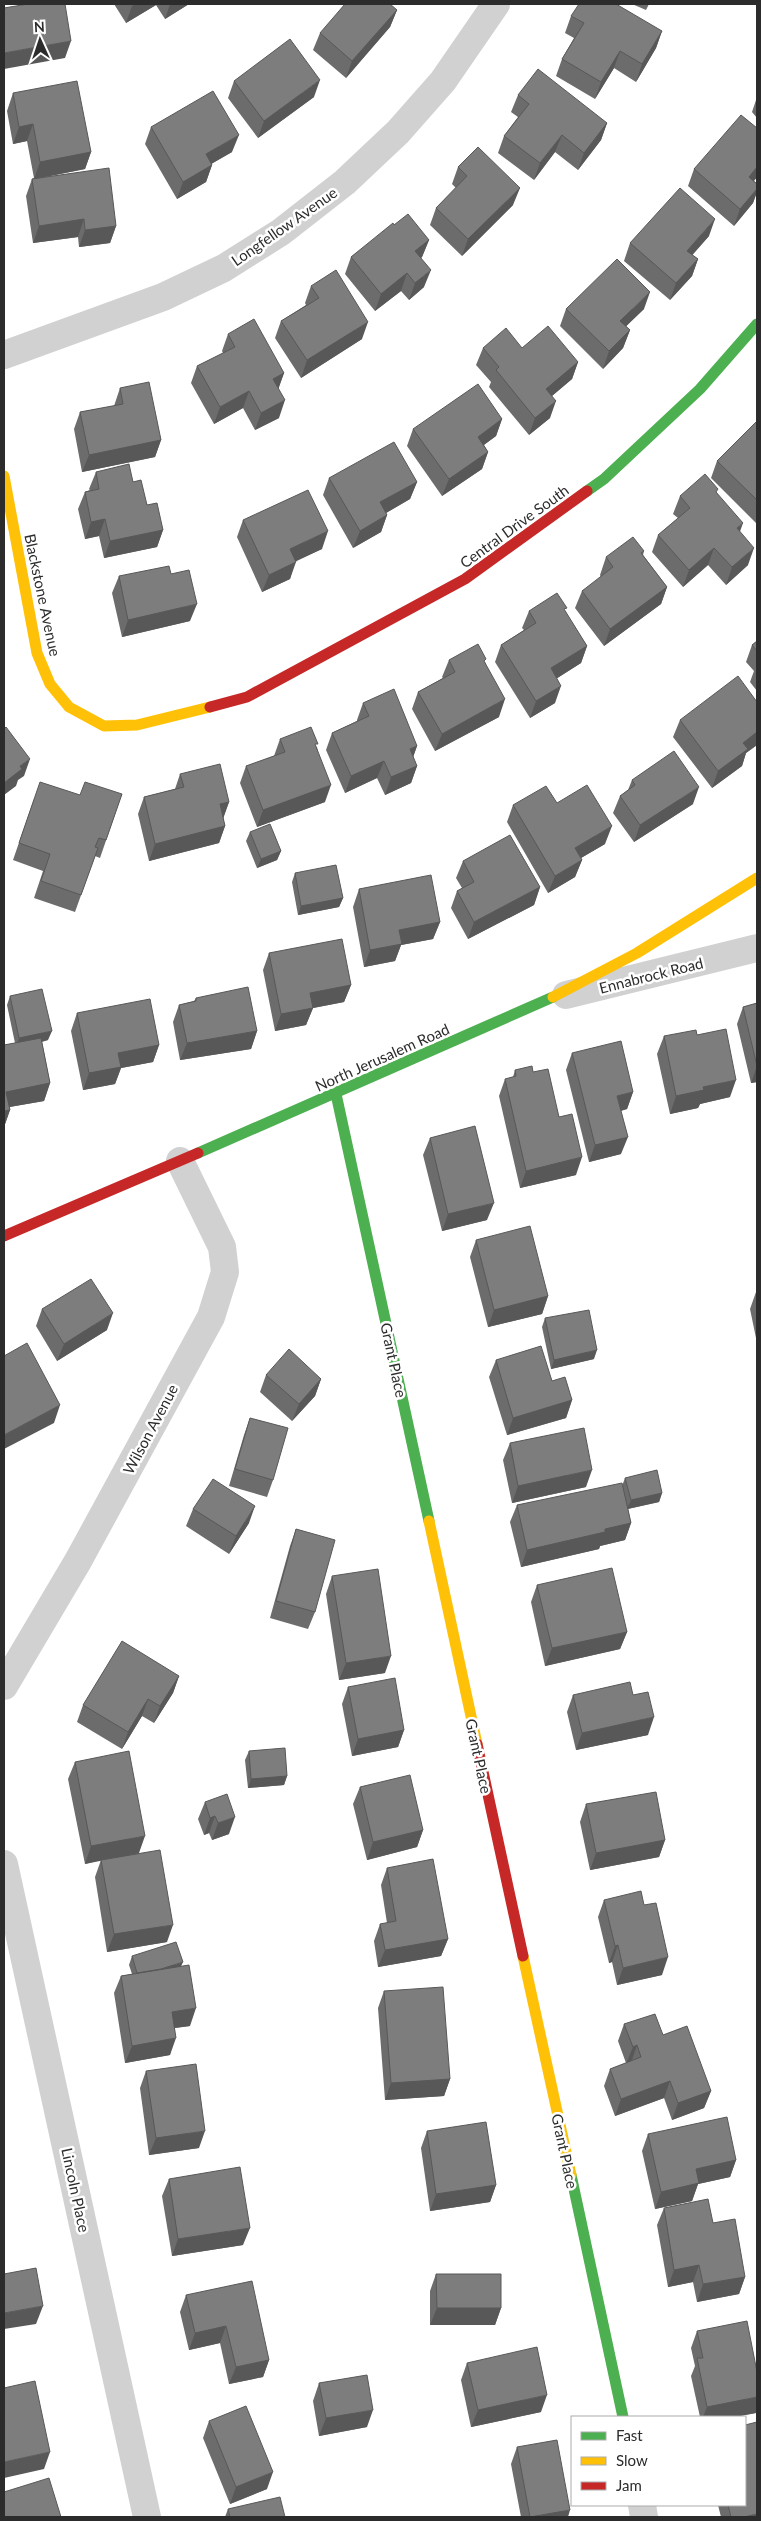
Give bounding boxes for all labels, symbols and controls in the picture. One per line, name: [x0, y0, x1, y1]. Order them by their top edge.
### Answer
north arrow: [15, 15, 65, 65]
text: N: [33, 18, 45, 35]
street label: Longfellow Avenue: [228, 183, 340, 269]
street label: Central Drive South: [456, 481, 572, 571]
street label: Blackstone Avenue: [21, 532, 65, 658]
street label: Ennabrock Road: [597, 953, 705, 997]
street label: North Jerusalem Road: [312, 1019, 452, 1095]
street label: Grant Place: [377, 1321, 411, 1399]
street label: Wilson Avenue: [119, 1381, 181, 1477]
street label: Grant Place: [462, 1717, 496, 1795]
street label: Grant Place: [548, 2112, 582, 2190]
street label: Lincoln Place: [58, 2146, 94, 2234]
legend: [571, 2416, 746, 2506]
text: Fast: [616, 2426, 643, 2444]
text: Slow: [616, 2451, 648, 2469]
text: Jam: [616, 2476, 642, 2494]

